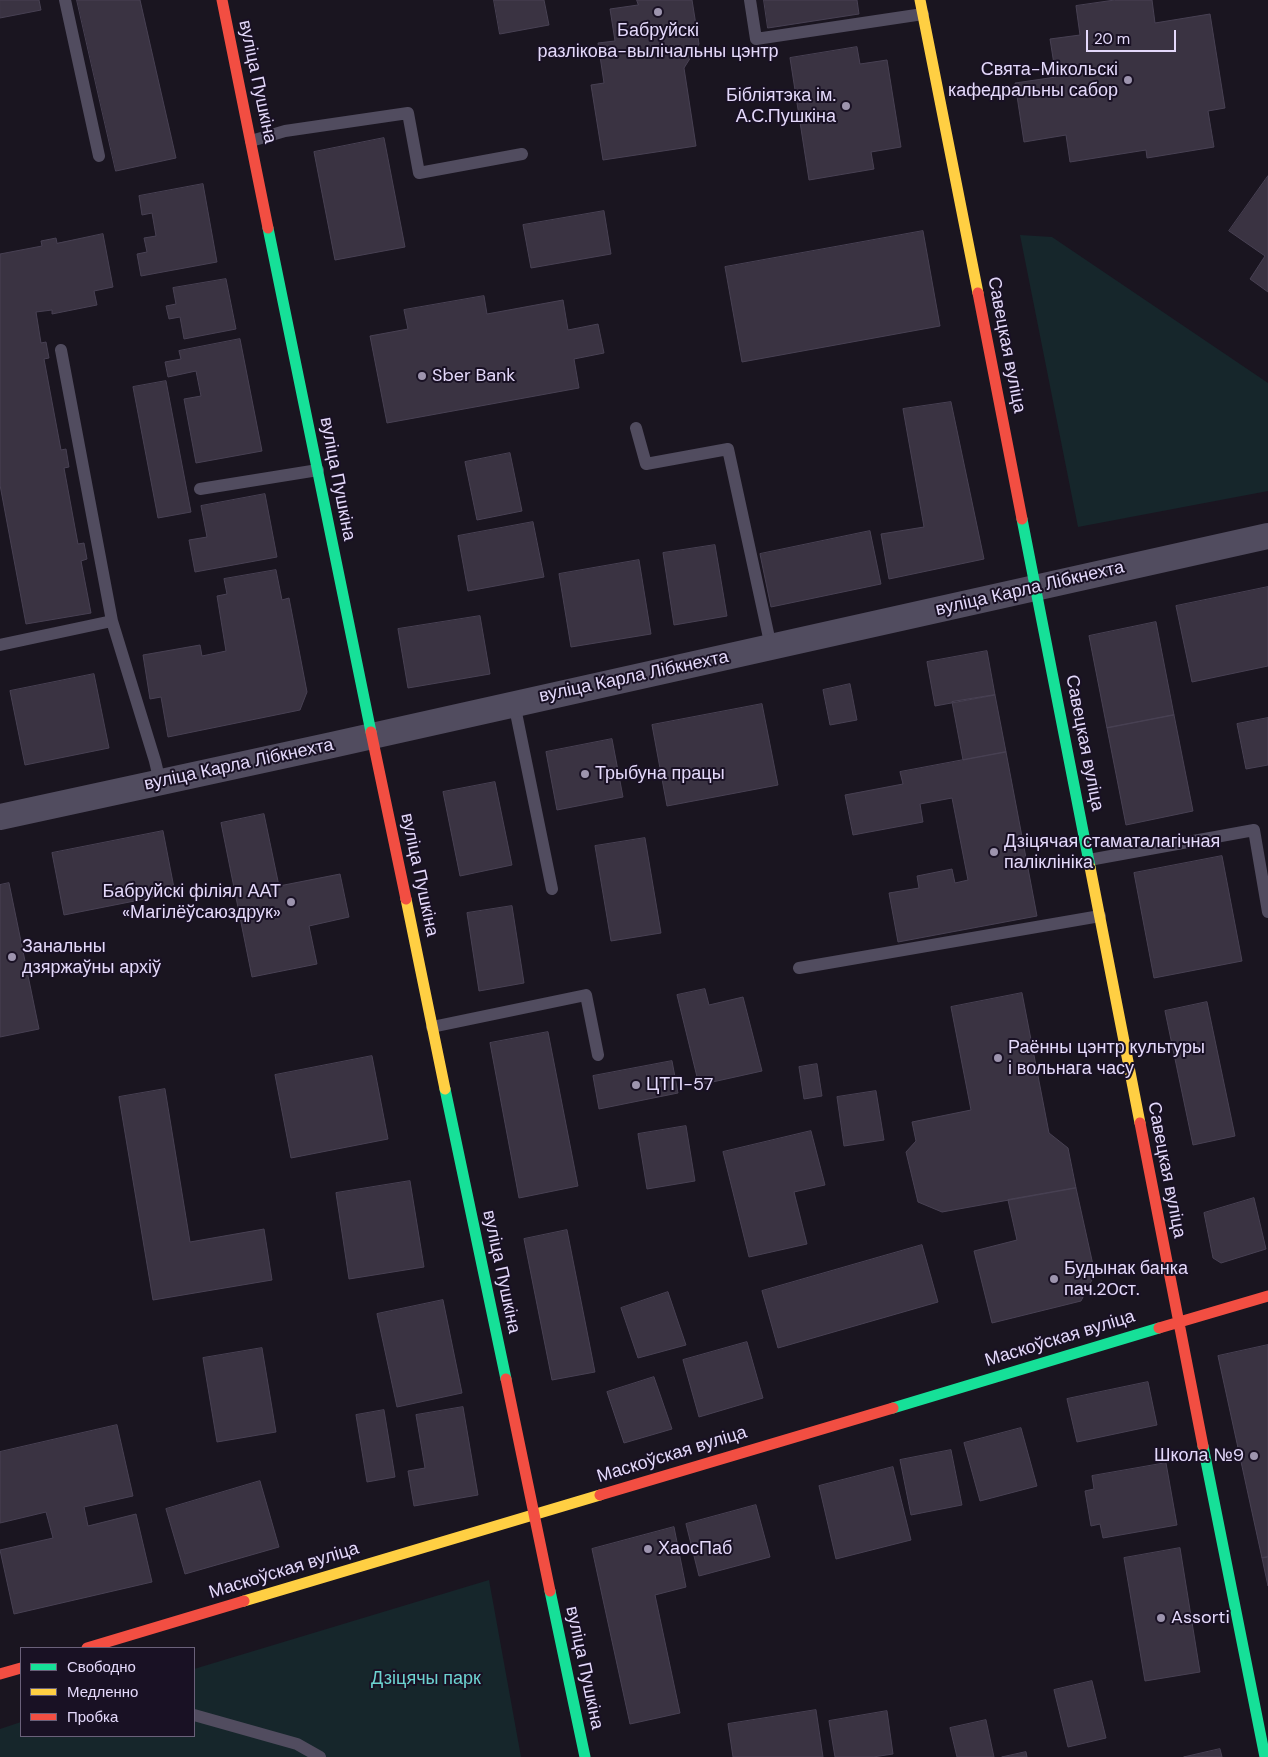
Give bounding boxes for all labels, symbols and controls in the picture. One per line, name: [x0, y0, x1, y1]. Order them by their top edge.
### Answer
marker: Бабруйскі разлікова-вылічальны цэнтр: [652, 6, 664, 18]
street label: вуліца Пушкіна: [233, 18, 281, 146]
place label: Бабруйскі разлікова-вылічальны цэнтр: [537, 20, 779, 62]
scale bar: [1088, 20, 1178, 52]
text: 20 m: [1094, 29, 1130, 49]
place label: Свята-Мікольскі кафедральны сабор: [948, 59, 1118, 102]
marker: Свята-Мікольскі кафедральны сабор: [1122, 74, 1134, 86]
place label: Бібліятэка ім. А.С.Пушкіна: [726, 85, 836, 128]
marker: Бібліятэка ім. А.С.Пушкіна: [840, 100, 852, 112]
street label: Савецкая вуліца: [982, 275, 1030, 415]
place label: Sber Bank: [432, 365, 515, 387]
marker: Sber Bank: [416, 370, 428, 382]
street label: вуліца Пушкіна: [314, 415, 360, 543]
street label: вуліца Карла Лібкнехта: [934, 557, 1126, 621]
street label: вуліца Карла Лібкнехта: [537, 646, 731, 708]
street label: Савецкая вуліца: [1060, 673, 1108, 813]
street label: вуліца Карла Лібкнехта: [142, 734, 336, 796]
place label: Трыбуна працы: [595, 763, 725, 785]
marker: Трыбуна працы: [579, 768, 591, 780]
street label: вуліца Пушкіна: [395, 811, 443, 939]
place label: Дзіцячая стаматалагічная паліклініка: [1004, 831, 1220, 874]
marker: Дзіцячая стаматалагічная паліклініка: [988, 846, 1000, 858]
place label: Бабруйскі філіял ААТ «Магілёўсаюздрук»: [102, 881, 281, 924]
marker: Бабруйскі філіял ААТ «Магілёўсаюздрук»: [285, 896, 297, 908]
place label: Занальны дзяржаўны архіў: [22, 936, 161, 979]
marker: Занальны дзяржаўны архіў: [6, 951, 18, 963]
place label: Раённы цэнтр культуры і вольнага часу: [1008, 1037, 1205, 1080]
marker: Раённы цэнтр культуры і вольнага часу: [992, 1052, 1004, 1064]
place label: ЦТП-57: [646, 1074, 713, 1096]
marker: ЦТП-57: [630, 1079, 642, 1091]
street label: Савецкая вуліца: [1142, 1100, 1190, 1240]
street label: вуліца Пушкіна: [477, 1208, 525, 1336]
place label: Будынак банка пач.20ст.: [1064, 1258, 1188, 1300]
marker: Будынак банка пач.20ст.: [1048, 1273, 1060, 1285]
street label: Маскоўская вуліца: [982, 1306, 1138, 1372]
street label: Маскоўская вуліца: [594, 1422, 750, 1488]
place label: Школа №9: [1154, 1445, 1244, 1467]
marker: Школа №9: [1248, 1450, 1260, 1462]
street label: Маскоўская вуліца: [206, 1538, 362, 1604]
place label: ХаосПаб: [658, 1538, 732, 1560]
marker: ХаосПаб: [642, 1543, 654, 1555]
street label: вуліца Пушкіна: [560, 1604, 608, 1732]
place label: Assorti: [1171, 1607, 1230, 1629]
marker: Assorti: [1155, 1612, 1167, 1624]
legend: [20, 1647, 195, 1737]
text: Свободно: [67, 1657, 136, 1677]
park label: Дзіцячы парк: [371, 1668, 481, 1690]
text: Медленно: [67, 1682, 138, 1702]
text: Пробка: [67, 1707, 118, 1727]

